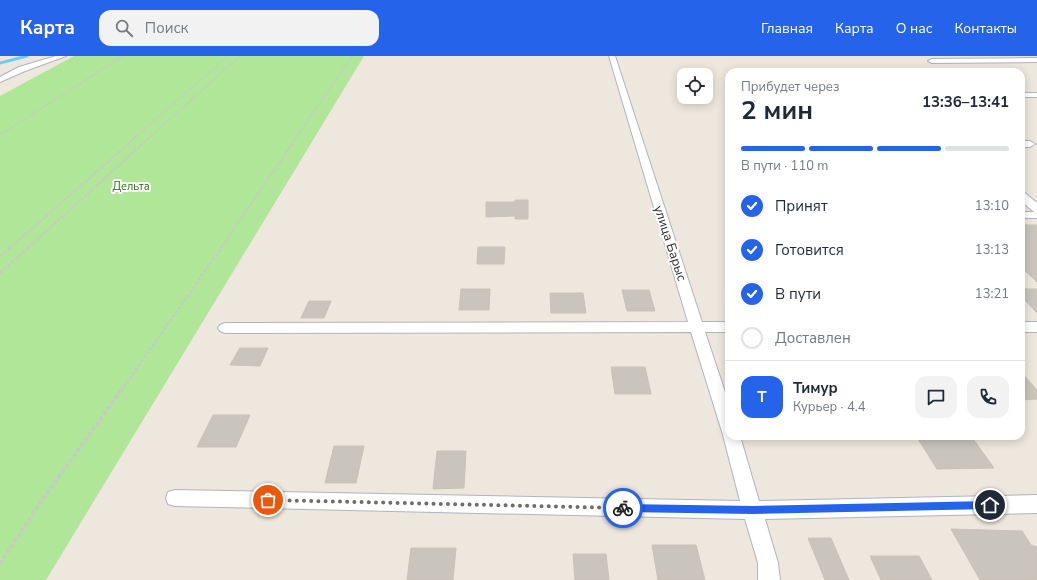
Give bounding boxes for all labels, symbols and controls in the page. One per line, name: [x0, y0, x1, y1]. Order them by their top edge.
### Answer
search box: [99, 10, 379, 46]
text: Карта: [20, 15, 75, 41]
icon: search: [113, 17, 135, 39]
text: Поиск: [145, 18, 188, 38]
text: Главная: [761, 19, 813, 38]
text: Карта: [835, 19, 874, 38]
text: О нас: [896, 19, 932, 38]
text: Контакты: [954, 19, 1017, 38]
map controls: [677, 68, 713, 104]
button: locate: [677, 68, 713, 104]
text: Прибудет через: [741, 78, 839, 96]
text: 13:36–13:41: [922, 92, 1009, 112]
text: 2 мин: [741, 93, 813, 128]
text: В пути · 110 m: [741, 157, 828, 175]
park label: Дельта: [112, 179, 150, 194]
icon: check: [741, 195, 763, 217]
text: Принят: [775, 196, 828, 216]
text: 13:10: [975, 197, 1009, 215]
street label: улица Барыс: [649, 203, 691, 283]
icon: check: [741, 239, 763, 261]
text: Готовится: [775, 240, 844, 260]
text: 13:13: [975, 241, 1009, 259]
icon: check: [741, 283, 763, 305]
text: В пути: [775, 284, 821, 304]
text: 13:21: [975, 285, 1009, 303]
text: Доставлен: [775, 328, 851, 348]
button: chat: [915, 376, 957, 418]
button: phone: [967, 376, 1009, 418]
text: Тимур: [793, 378, 838, 398]
text: Т: [757, 387, 767, 407]
text: Курьер · 4.4: [793, 398, 866, 416]
pin: [251, 483, 285, 517]
courier: [603, 488, 643, 528]
pin: [973, 488, 1007, 522]
icon: bag: [257, 489, 279, 511]
icon: home: [979, 494, 1001, 516]
icon: bike: [612, 497, 634, 519]

